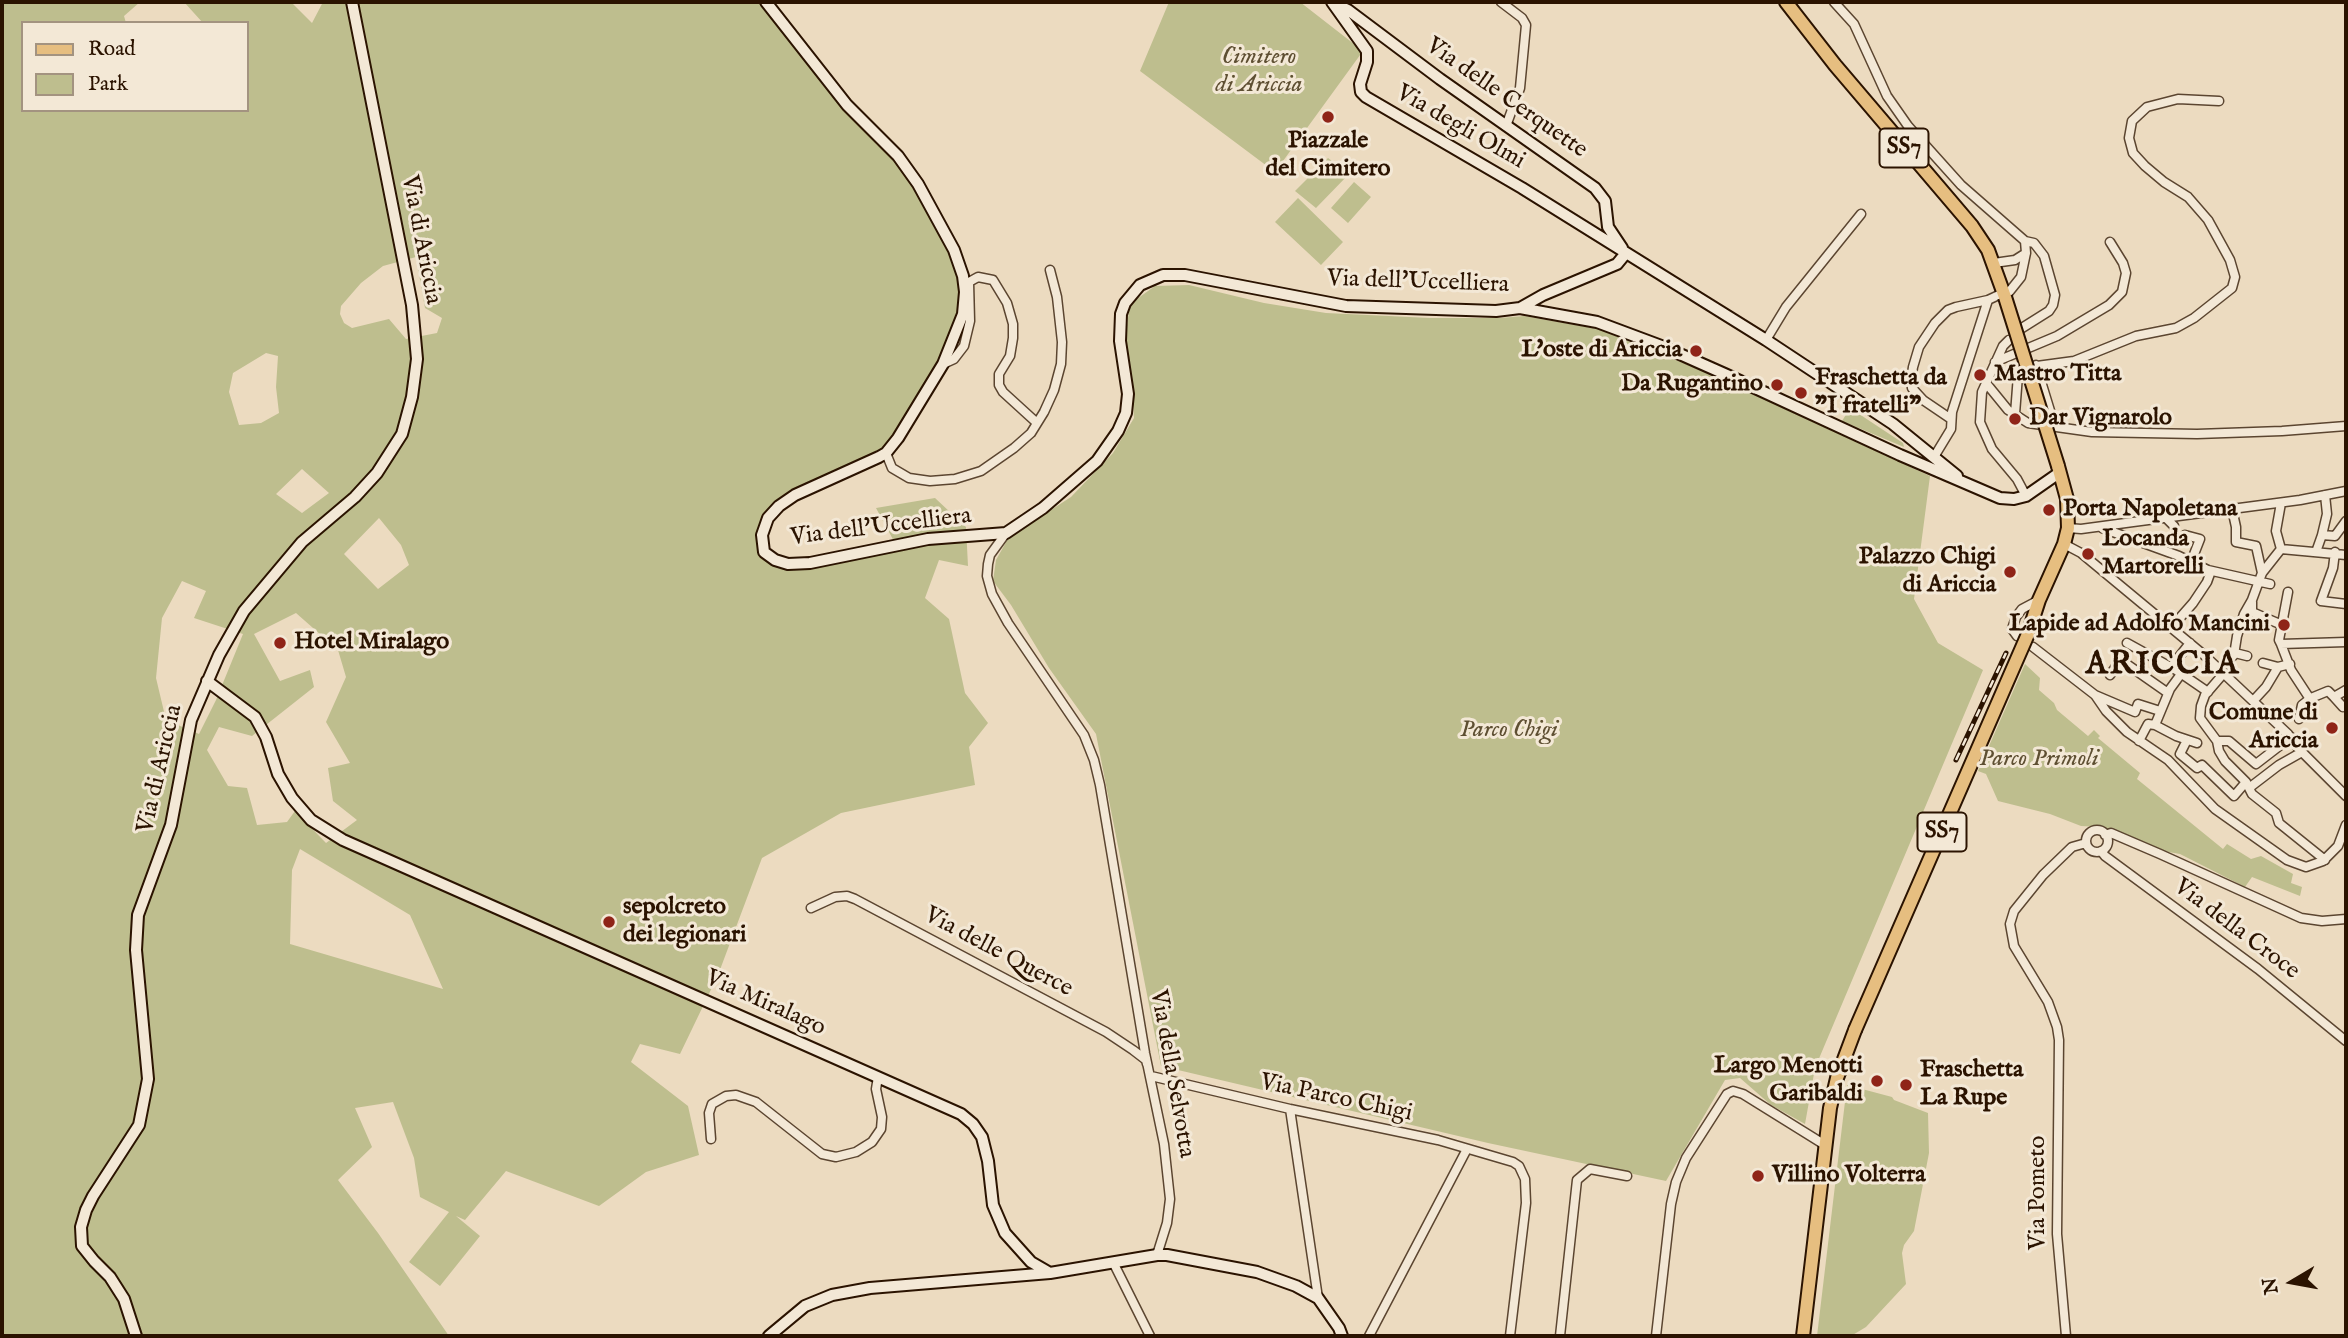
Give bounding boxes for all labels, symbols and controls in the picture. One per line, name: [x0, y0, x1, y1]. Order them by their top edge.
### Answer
legend: [21, 21, 248, 112]
street label: Via delle Cerquette: [1420, 33, 1592, 165]
text: Road: [88, 36, 135, 63]
park label: Cimitero di Ariccia: [1216, 44, 1302, 100]
text: Park: [88, 71, 128, 98]
street label: Via degli Olmi: [1390, 79, 1530, 177]
marker: Piazzale del Cimitero: [1320, 109, 1336, 125]
place label: Piazzale del Cimitero: [1265, 128, 1391, 184]
road number: SS7: [1880, 128, 1928, 168]
street label: Via di Ariccia: [393, 173, 447, 307]
street label: Via dell'Uccelliera: [1326, 265, 1510, 301]
place label: L'oste di Ariccia: [1521, 337, 1682, 365]
marker: L'oste di Ariccia: [1688, 343, 1704, 359]
place label: Mastro Titta: [1994, 361, 2121, 389]
place label: Fraschetta da "I fratelli": [1815, 365, 1947, 421]
marker: Mastro Titta: [1972, 367, 1988, 383]
place label: Da Rugantino: [1621, 371, 1763, 399]
marker: Da Rugantino: [1769, 377, 1785, 393]
marker: Fraschetta da "I fratelli": [1793, 385, 1809, 401]
place label: Dar Vignarolo: [2029, 405, 2172, 433]
marker: Dar Vignarolo: [2007, 411, 2023, 427]
place label: Porta Napoletana: [2063, 496, 2237, 524]
marker: Porta Napoletana: [2041, 502, 2057, 518]
street label: Via dell'Uccelliera: [789, 503, 973, 553]
place label: Locanda Martorelli: [2102, 526, 2204, 582]
place label: Palazzo Chigi di Ariccia: [1859, 544, 1996, 600]
marker: Locanda Martorelli: [2080, 546, 2096, 562]
marker: Palazzo Chigi di Ariccia: [2002, 564, 2018, 580]
place label: Lapide ad Adolfo Mancini: [2009, 611, 2270, 639]
marker: Lapide ad Adolfo Mancini: [2276, 617, 2292, 633]
place label: Hotel Miralago: [294, 629, 449, 657]
marker: Hotel Miralago: [272, 635, 288, 651]
district label: ARICCIA: [2087, 647, 2239, 685]
place label: Comune di Ariccia: [2209, 700, 2318, 756]
street label: Via di Ariccia: [132, 702, 190, 836]
park label: Parco Chigi: [1460, 717, 1558, 745]
marker: Comune di Ariccia: [2324, 720, 2340, 736]
park label: Parco Primoli: [1979, 746, 2099, 774]
road number: SS7: [1918, 812, 1966, 852]
street label: Via della Croce: [2167, 873, 2305, 987]
place label: sepolcreto dei legionari: [623, 894, 747, 950]
street label: Via delle Querce: [919, 902, 1077, 1004]
marker: sepolcreto dei legionari: [601, 914, 617, 930]
street label: Via Miralago: [700, 965, 830, 1043]
street label: Via della Selvotta: [1142, 988, 1200, 1160]
place label: Largo Menotti Garibaldi: [1714, 1053, 1863, 1109]
place label: Fraschetta La Rupe: [1920, 1057, 2023, 1113]
street label: Via Parco Chigi: [1257, 1069, 1415, 1129]
marker: Largo Menotti Garibaldi: [1869, 1073, 1885, 1089]
marker: Fraschetta La Rupe: [1898, 1077, 1914, 1093]
street label: Via Pometo: [2025, 1136, 2053, 1250]
place label: Villino Volterra: [1772, 1162, 1926, 1190]
marker: Villino Volterra: [1750, 1168, 1766, 1184]
north arrow: [2257, 1247, 2327, 1317]
text: N: [2258, 1275, 2285, 1296]

